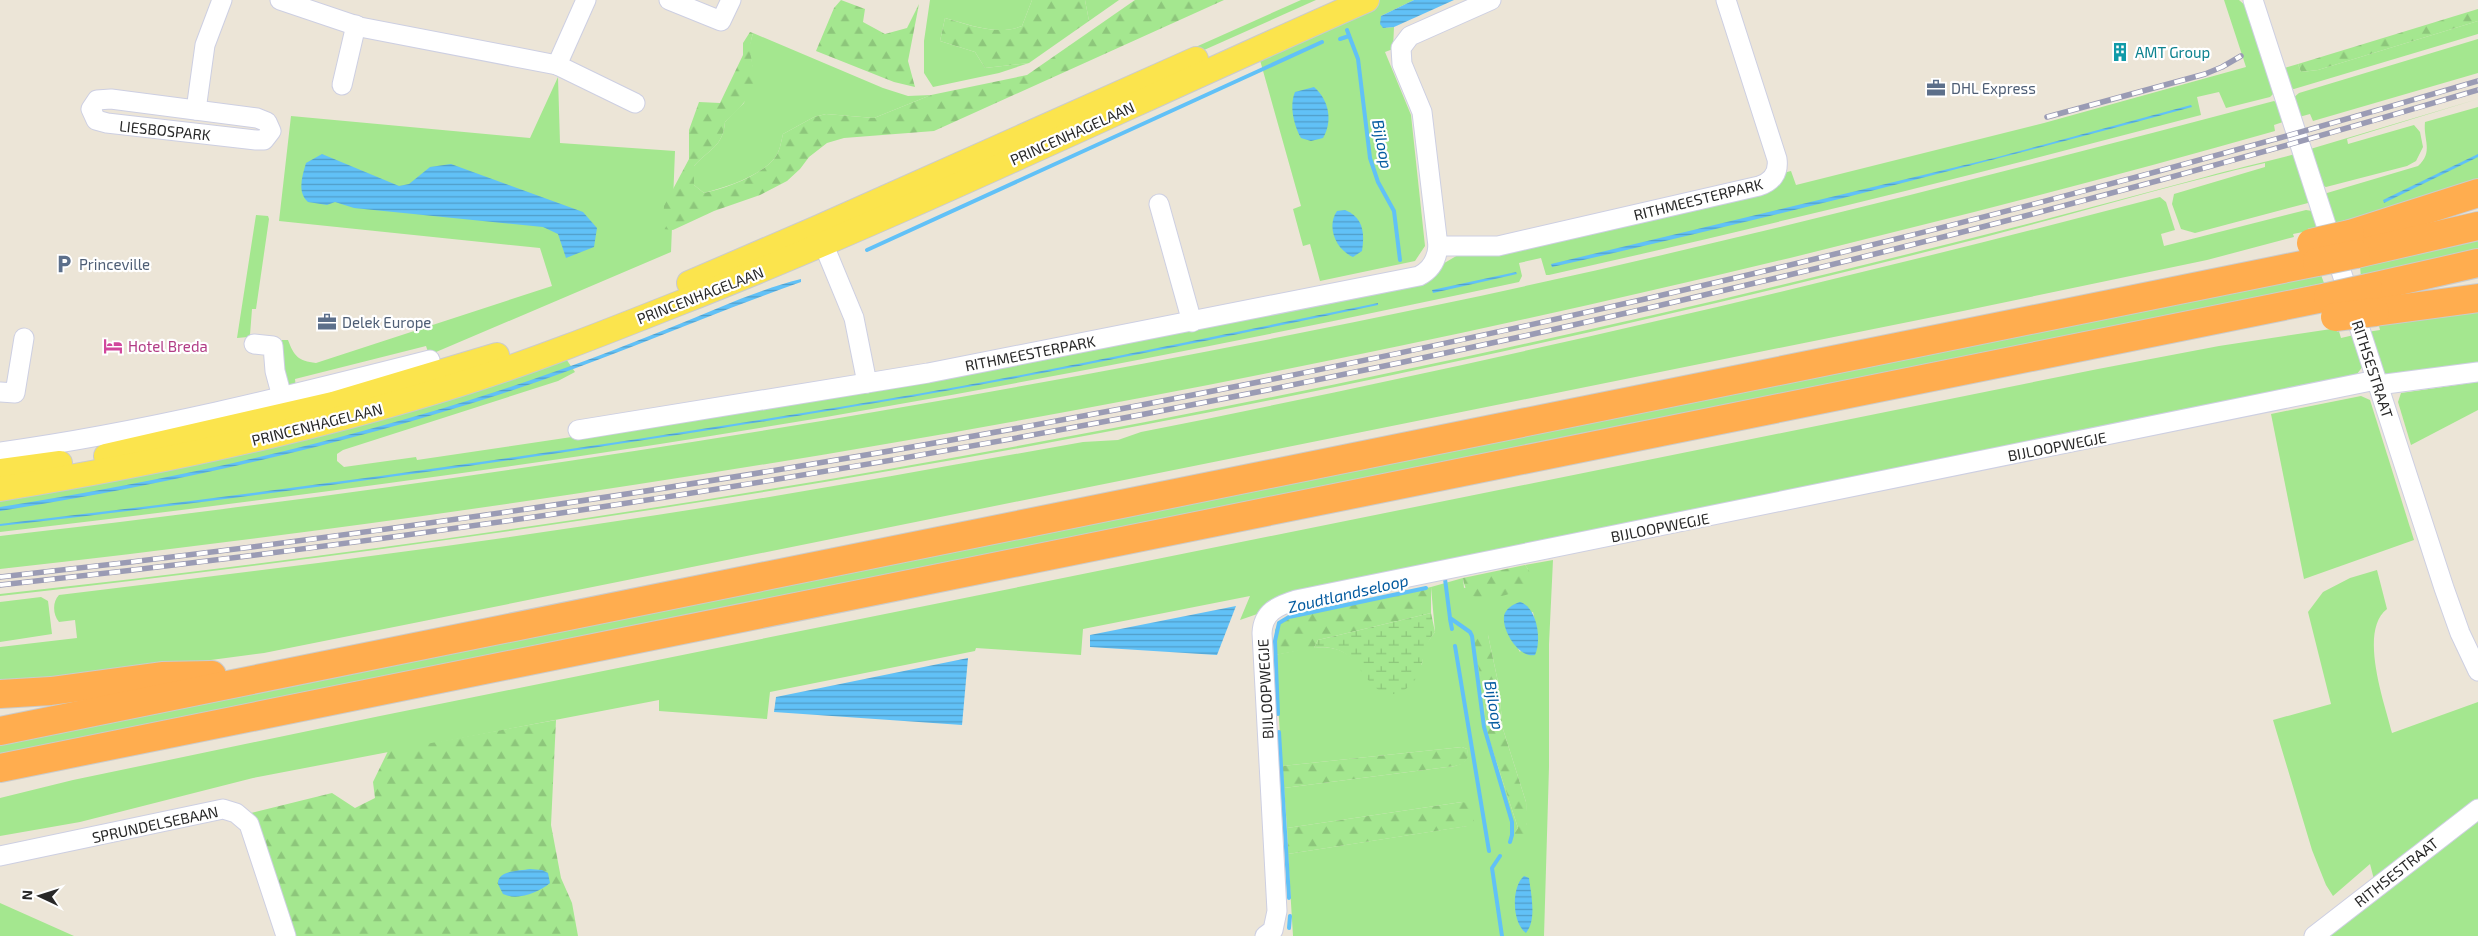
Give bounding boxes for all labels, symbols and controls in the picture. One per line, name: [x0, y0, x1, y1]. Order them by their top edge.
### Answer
building icon: AMT Group: [2109, 41, 2131, 63]
place label: AMT Group: [2135, 43, 2210, 61]
office icon: DHL Express: [1925, 77, 1947, 99]
place label: DHL Express: [1951, 79, 2036, 97]
street label: PRINCENHAGELAAN: [1007, 97, 1137, 169]
street label: LIESBOSPARK: [118, 116, 212, 144]
water label: Bijloop: [1368, 118, 1397, 170]
street label: RITHMEESTERPARK: [1632, 174, 1765, 224]
parking icon: Princeville: [53, 253, 75, 275]
place label: Princeville: [79, 255, 150, 273]
street label: PRINCENHAGELAAN: [634, 263, 766, 327]
office icon: Delek Europe: [316, 311, 338, 333]
place label: Delek Europe: [342, 313, 431, 331]
street label: RITHSESTRAAT: [2349, 318, 2397, 420]
street label: RITHMEESTERPARK: [963, 332, 1097, 374]
hotel icon: Hotel Breda: [102, 335, 124, 357]
place label: Hotel Breda: [128, 337, 208, 355]
street label: PRINCENHAGELAAN: [250, 399, 384, 449]
street label: BIJLOOPWEGJE: [2006, 428, 2108, 464]
street label: BIJLOOPWEGJE: [1609, 509, 1711, 545]
water label: Zoudtlandseloop: [1286, 570, 1410, 616]
street label: BIJLOOPWEGJE: [1253, 639, 1277, 739]
water label: Bijloop: [1480, 679, 1509, 731]
street label: SPRUNDELSEBAAN: [90, 802, 220, 846]
street label: RITHSESTRAAT: [2350, 833, 2442, 910]
north arrow: [15, 871, 65, 921]
text: N: [18, 889, 35, 901]

